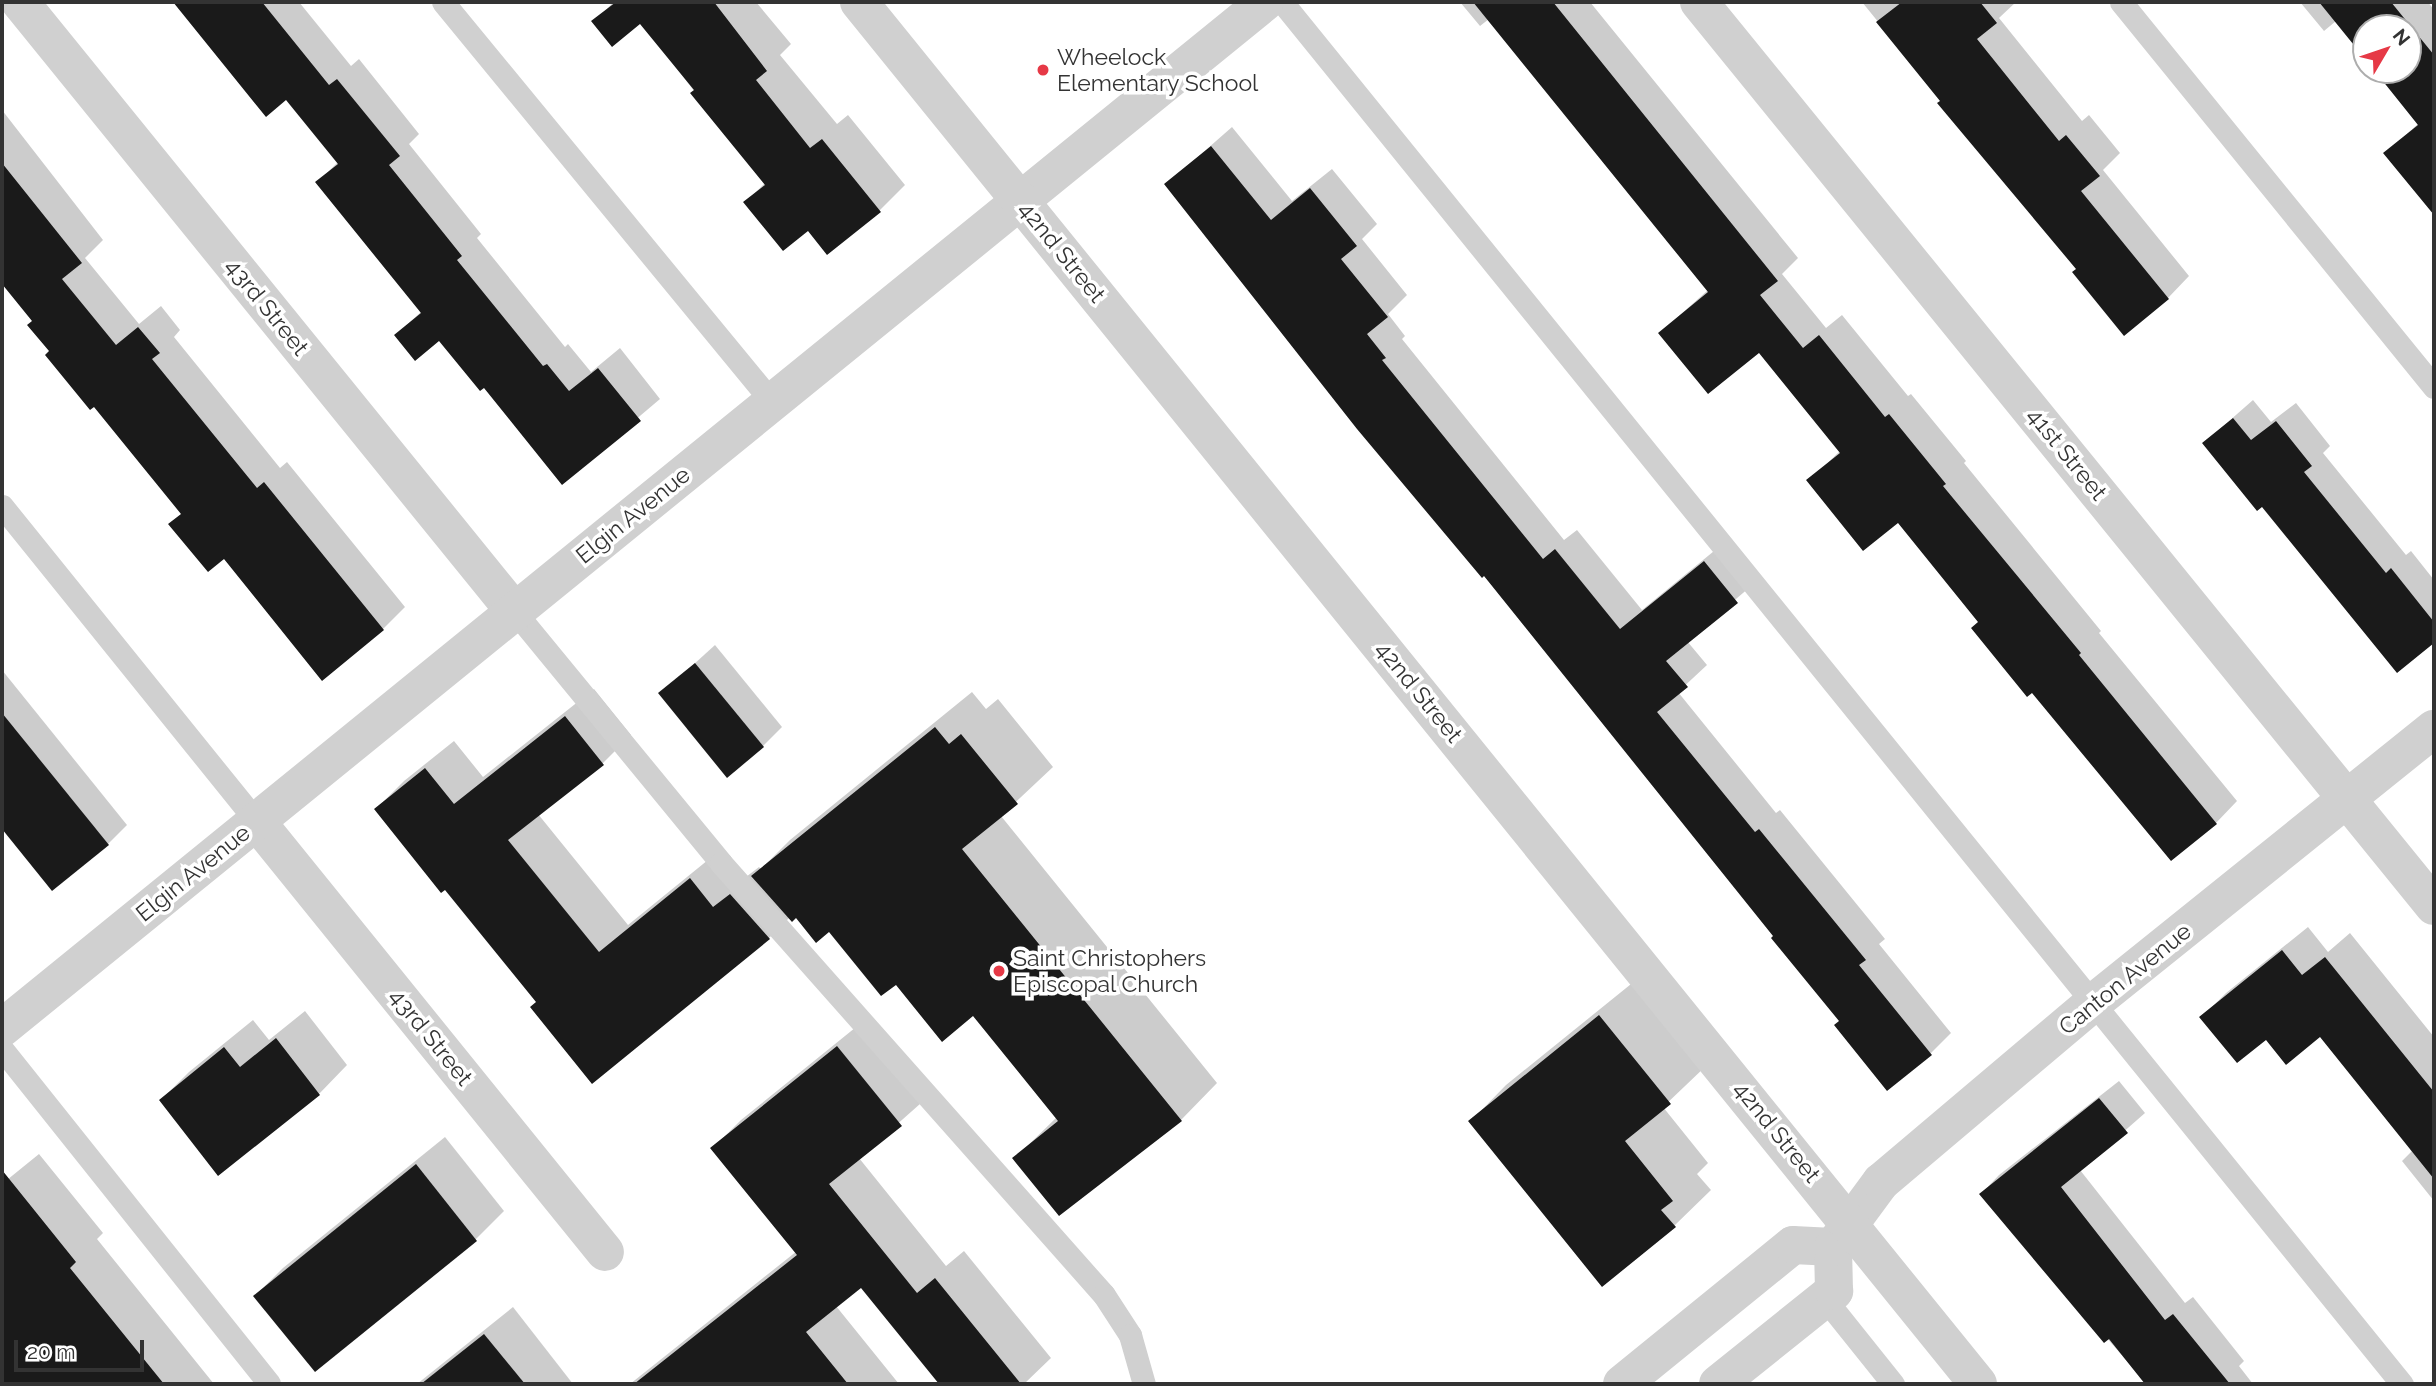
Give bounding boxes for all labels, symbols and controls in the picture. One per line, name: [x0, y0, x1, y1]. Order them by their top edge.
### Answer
north arrow: [2352, 14, 2422, 84]
text: N: [2389, 24, 2415, 50]
place label: Wheelock Elementary School: [1057, 43, 1259, 97]
marker: Wheelock Elementary School: [1035, 62, 1051, 78]
street label: 42nd Street: [1013, 196, 1111, 308]
street label: 43rd Street: [220, 253, 314, 361]
street label: 41st Street: [2021, 402, 2113, 506]
street label: Elgin Avenue: [570, 460, 696, 570]
street label: 42nd Street: [1370, 636, 1468, 748]
street label: Elgin Avenue: [130, 818, 256, 928]
street label: Canton Avenue: [2053, 917, 2197, 1041]
place label: Saint Christophers Episcopal Church: [1013, 944, 1206, 998]
marker: Saint Christophers Episcopal Church: [991, 963, 1007, 979]
street label: 43rd Street: [384, 983, 478, 1091]
street label: 42nd Street: [1728, 1076, 1826, 1188]
scale bar: [18, 1326, 147, 1370]
text: 20 m: [27, 1339, 75, 1364]

